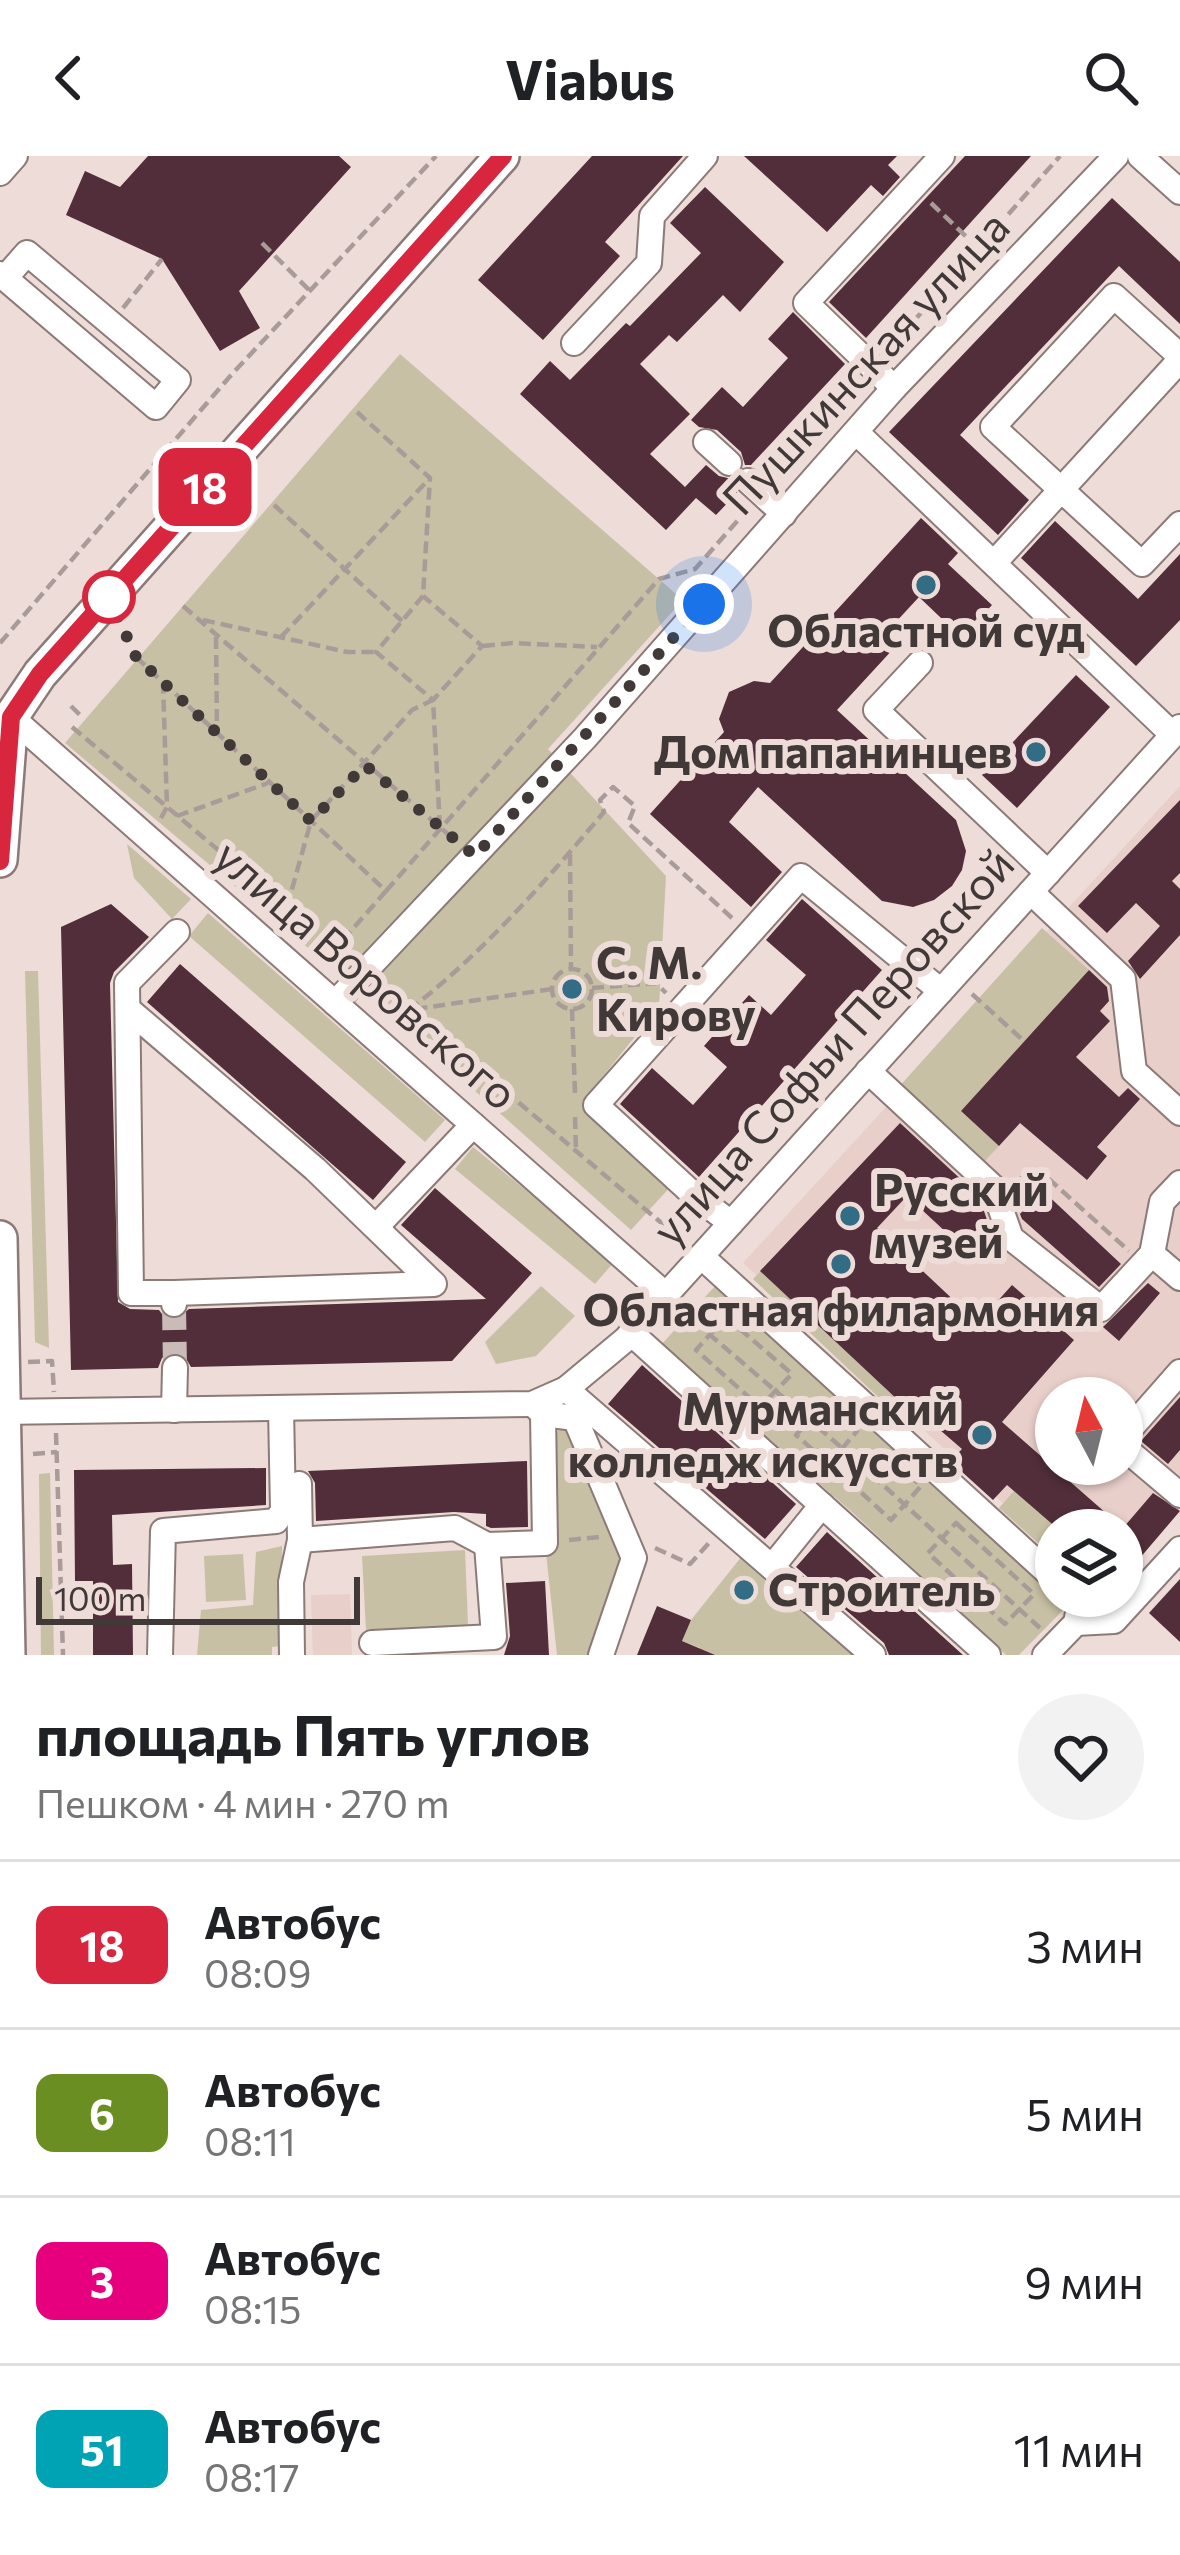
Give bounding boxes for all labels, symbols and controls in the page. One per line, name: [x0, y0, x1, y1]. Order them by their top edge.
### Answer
icon: back: [36, 45, 102, 111]
text: Viabus: [505, 45, 675, 111]
icon: search: [1078, 45, 1144, 111]
street label: Пушкинская улица: [709, 198, 1019, 524]
line badge: 18: [151, 448, 259, 526]
text: 18: [183, 461, 227, 513]
unlabelled marker: [84, 572, 134, 622]
marker: Областной суд: [913, 572, 939, 598]
your location: [674, 574, 734, 634]
place label: Областной суд: [767, 601, 1085, 656]
place label: Дом папанинцев: [654, 722, 1012, 777]
marker: Дом папанинцев: [1023, 739, 1049, 765]
street label: улица Воровского: [205, 827, 530, 1120]
street label: улица Софьи Перовской: [638, 836, 1024, 1255]
place label: С. М. Кирову: [596, 933, 756, 1040]
marker: С. М. Кирову: [559, 976, 585, 1002]
place label: Русский музей: [874, 1160, 1049, 1267]
marker: Русский музей: [837, 1203, 863, 1229]
marker: Областная филармония: [828, 1251, 854, 1277]
place label: Областная филармония: [583, 1280, 1099, 1335]
north arrow: [1035, 1377, 1143, 1485]
map controls: [1035, 1377, 1143, 1617]
place label: Мурманский колледж искусств: [568, 1379, 958, 1486]
marker: Мурманский колледж искусств: [969, 1422, 995, 1448]
button: layers: [1035, 1509, 1143, 1617]
place label: Строитель: [768, 1560, 996, 1615]
scale bar: [36, 1571, 360, 1624]
text: 100 m: [54, 1577, 146, 1618]
marker: Строитель: [731, 1577, 757, 1603]
button: heart: [1018, 1694, 1144, 1820]
text: площадь Пять углов: [36, 1698, 590, 1768]
text: Пешком · 4 мин · 270 m: [36, 1778, 449, 1826]
text: Автобус: [204, 1893, 381, 1948]
text: 3 мин: [1026, 1917, 1144, 1972]
text: 18: [80, 1919, 124, 1971]
text: 08:09: [204, 1948, 311, 1996]
text: Автобус: [204, 2061, 381, 2116]
text: 5 мин: [1026, 2085, 1144, 2140]
text: 6: [89, 2087, 115, 2139]
text: 08:11: [204, 2116, 296, 2164]
text: Автобус: [204, 2229, 381, 2284]
text: 9 мин: [1025, 2253, 1144, 2308]
text: 3: [90, 2255, 114, 2307]
text: 08:15: [204, 2284, 301, 2332]
text: Автобус: [204, 2397, 381, 2452]
text: 11 мин: [1013, 2421, 1144, 2476]
text: 51: [80, 2423, 124, 2475]
text: 08:17: [204, 2452, 300, 2500]

